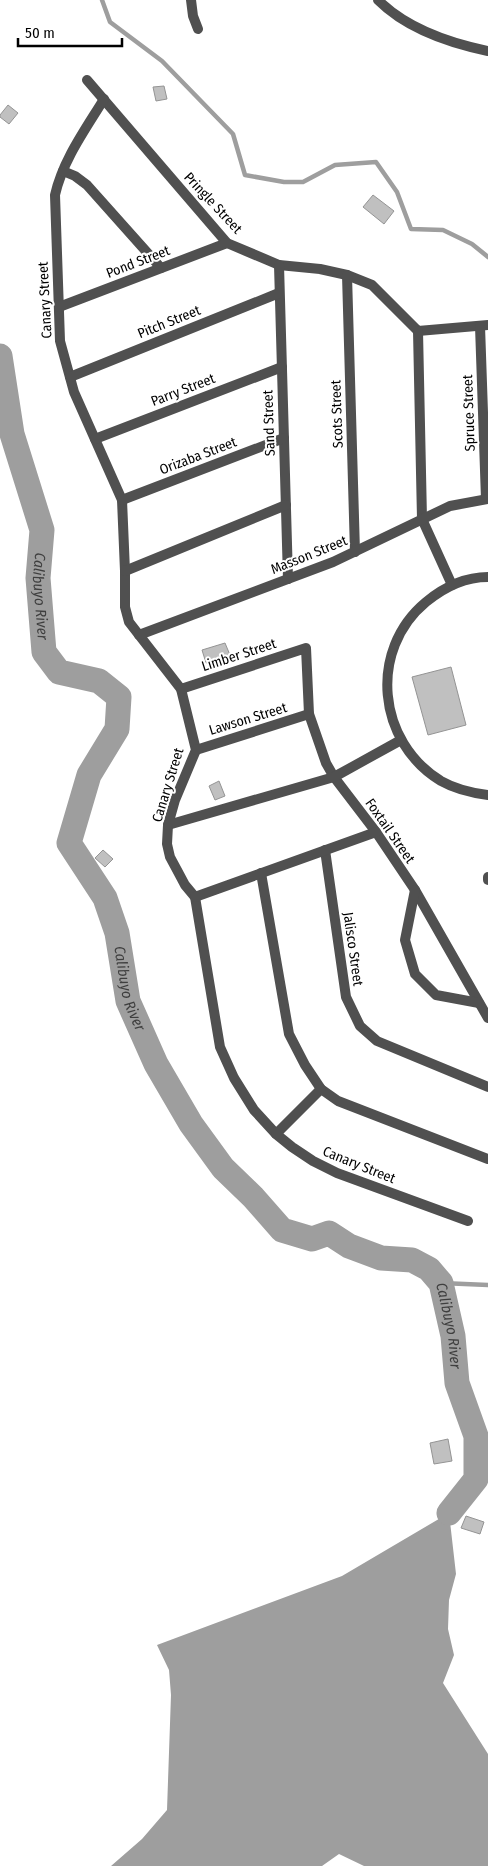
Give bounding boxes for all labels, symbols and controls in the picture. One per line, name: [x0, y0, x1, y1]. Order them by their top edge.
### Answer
scale bar: [18, 15, 121, 47]
text: 50 m: [25, 24, 55, 42]
street label: Pringle Street: [180, 169, 246, 238]
street label: Pond Street: [104, 242, 173, 282]
street label: Canary Street: [34, 261, 56, 339]
street label: Pitch Street: [135, 302, 203, 342]
street label: Parry Street: [149, 370, 218, 410]
street label: Spruce Street: [459, 374, 479, 452]
street label: Scots Street: [327, 379, 347, 448]
street label: Sand Street: [259, 389, 279, 456]
street label: Orizaba Street: [157, 433, 239, 479]
street label: Masson Street: [268, 532, 350, 578]
water label: Calibuyo River: [29, 552, 52, 641]
street label: Limber Street: [200, 635, 279, 675]
street label: Lawson Street: [207, 699, 289, 739]
street label: Canary Street: [149, 745, 187, 824]
street label: Foxtail Street: [361, 795, 419, 867]
street label: Jalisco Street: [339, 911, 367, 988]
water label: Calibuyo River: [110, 945, 149, 1034]
street label: Canary Street: [320, 1143, 398, 1187]
water label: Calibuyo River: [432, 1281, 465, 1370]

